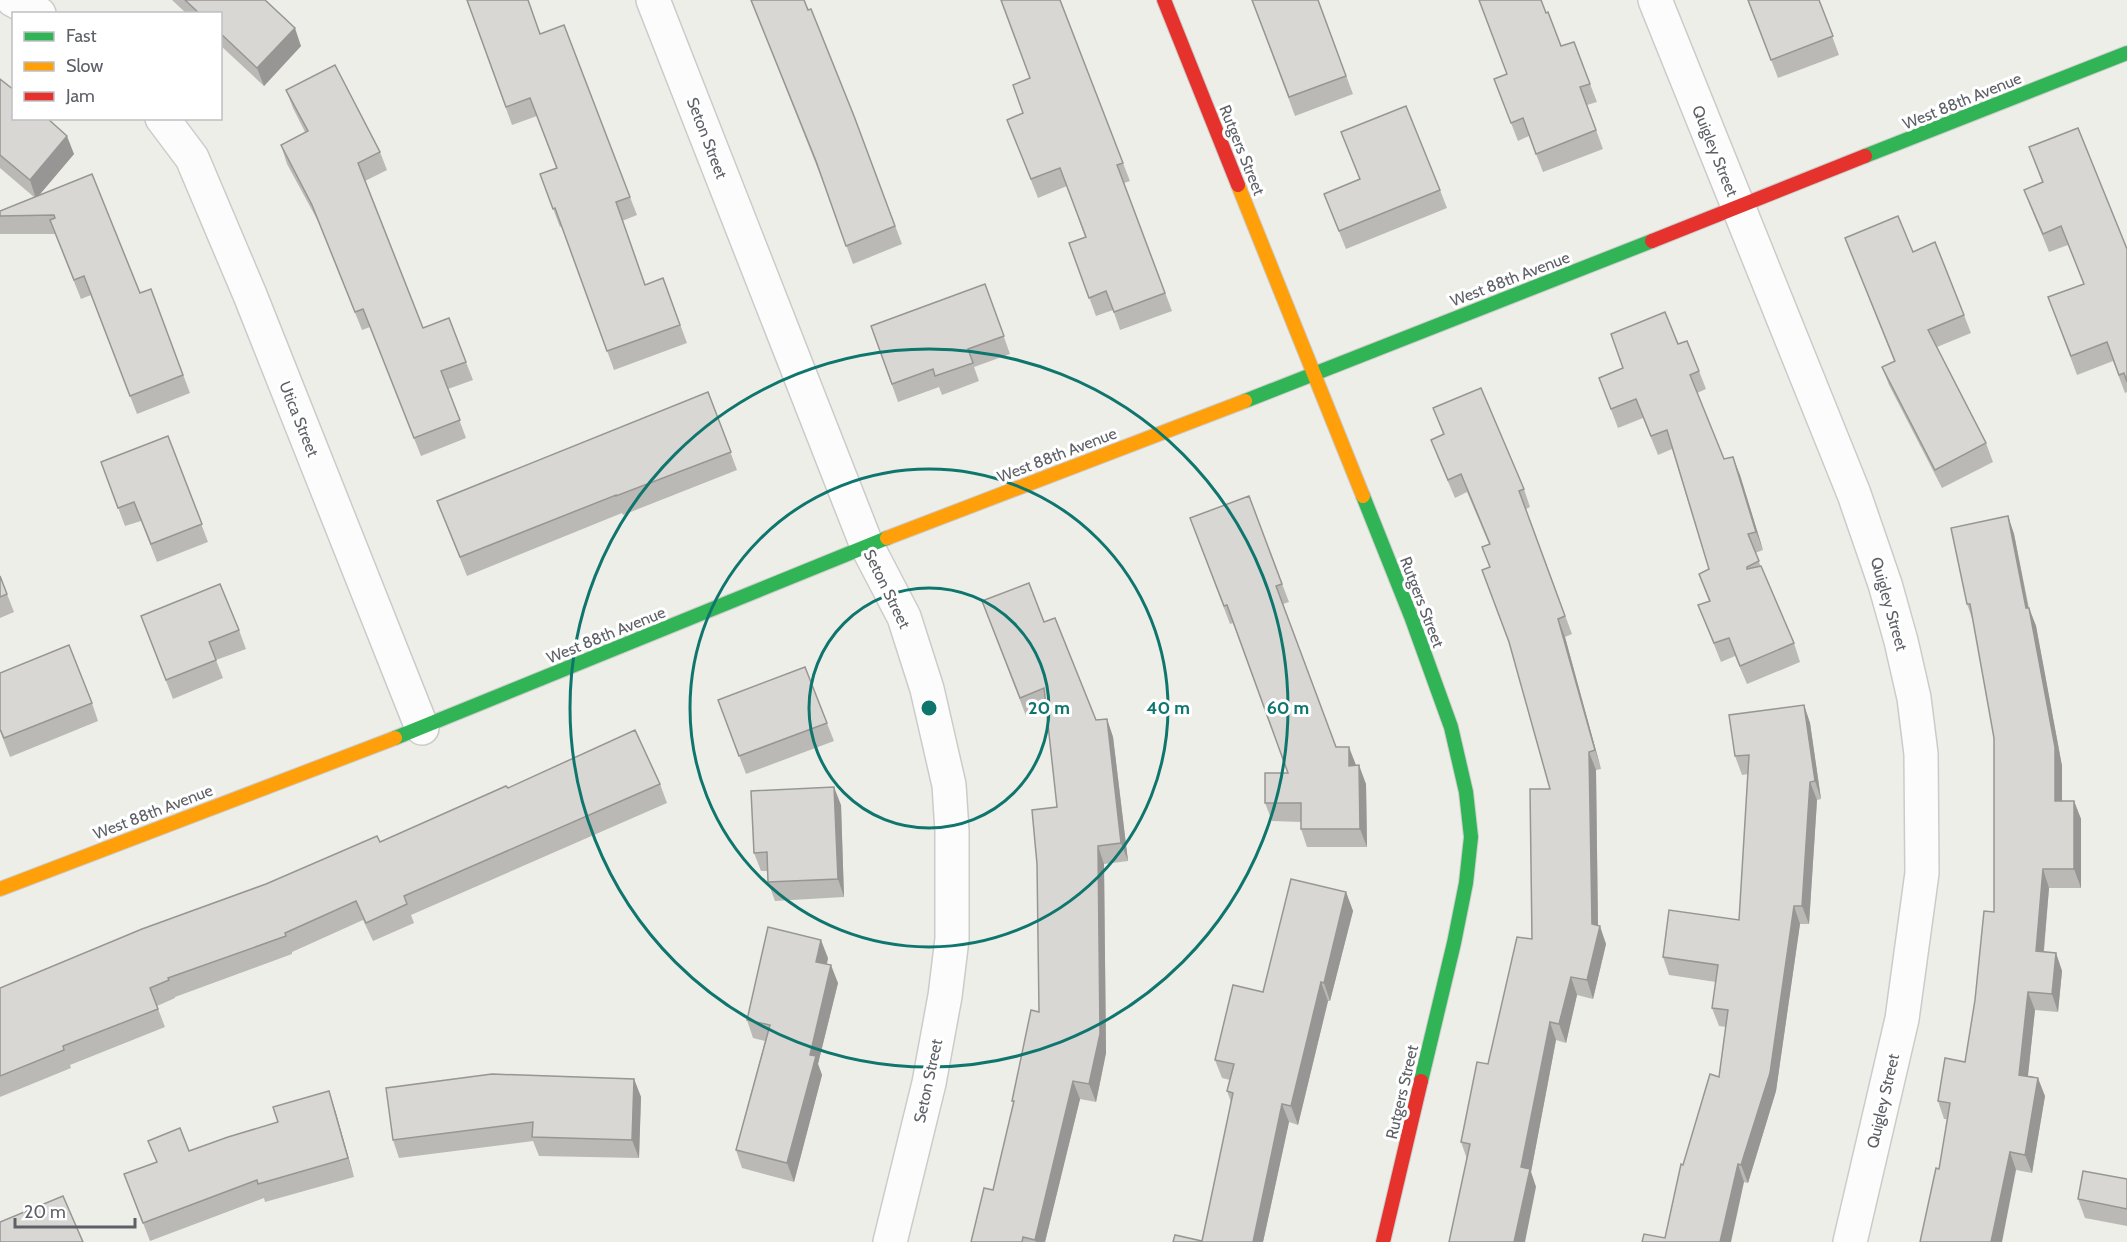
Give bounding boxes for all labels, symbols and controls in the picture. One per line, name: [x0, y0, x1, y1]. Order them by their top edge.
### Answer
legend: [12, 12, 222, 120]
text: Fast: [66, 25, 97, 47]
text: Slow: [66, 55, 103, 77]
street label: West 88th Avenue: [1900, 69, 2024, 133]
text: Jam: [65, 85, 95, 107]
street label: Seton Street: [683, 95, 731, 182]
street label: Rutgers Street: [1215, 102, 1269, 199]
street label: Quigley Street: [1688, 103, 1742, 200]
street label: West 88th Avenue: [1448, 248, 1572, 310]
street label: Utica Street: [275, 378, 323, 460]
street label: West 88th Avenue: [995, 424, 1119, 486]
street label: Seton Street: [860, 546, 915, 632]
street label: Rutgers Street: [1396, 554, 1448, 651]
street label: Quigley Street: [1867, 555, 1912, 654]
street label: West 88th Avenue: [544, 603, 668, 667]
text: 20 m: [1028, 697, 1070, 719]
text: 40 m: [1146, 697, 1190, 719]
text: 60 m: [1267, 697, 1309, 719]
centre of rings: [919, 698, 939, 718]
street label: West 88th Avenue: [91, 781, 215, 843]
street label: Seton Street: [910, 1037, 946, 1125]
street label: Rutgers Street: [1382, 1043, 1422, 1141]
street label: Quigley Street: [1863, 1051, 1903, 1150]
scale bar: [15, 1191, 135, 1229]
text: 20 m: [24, 1201, 66, 1223]

